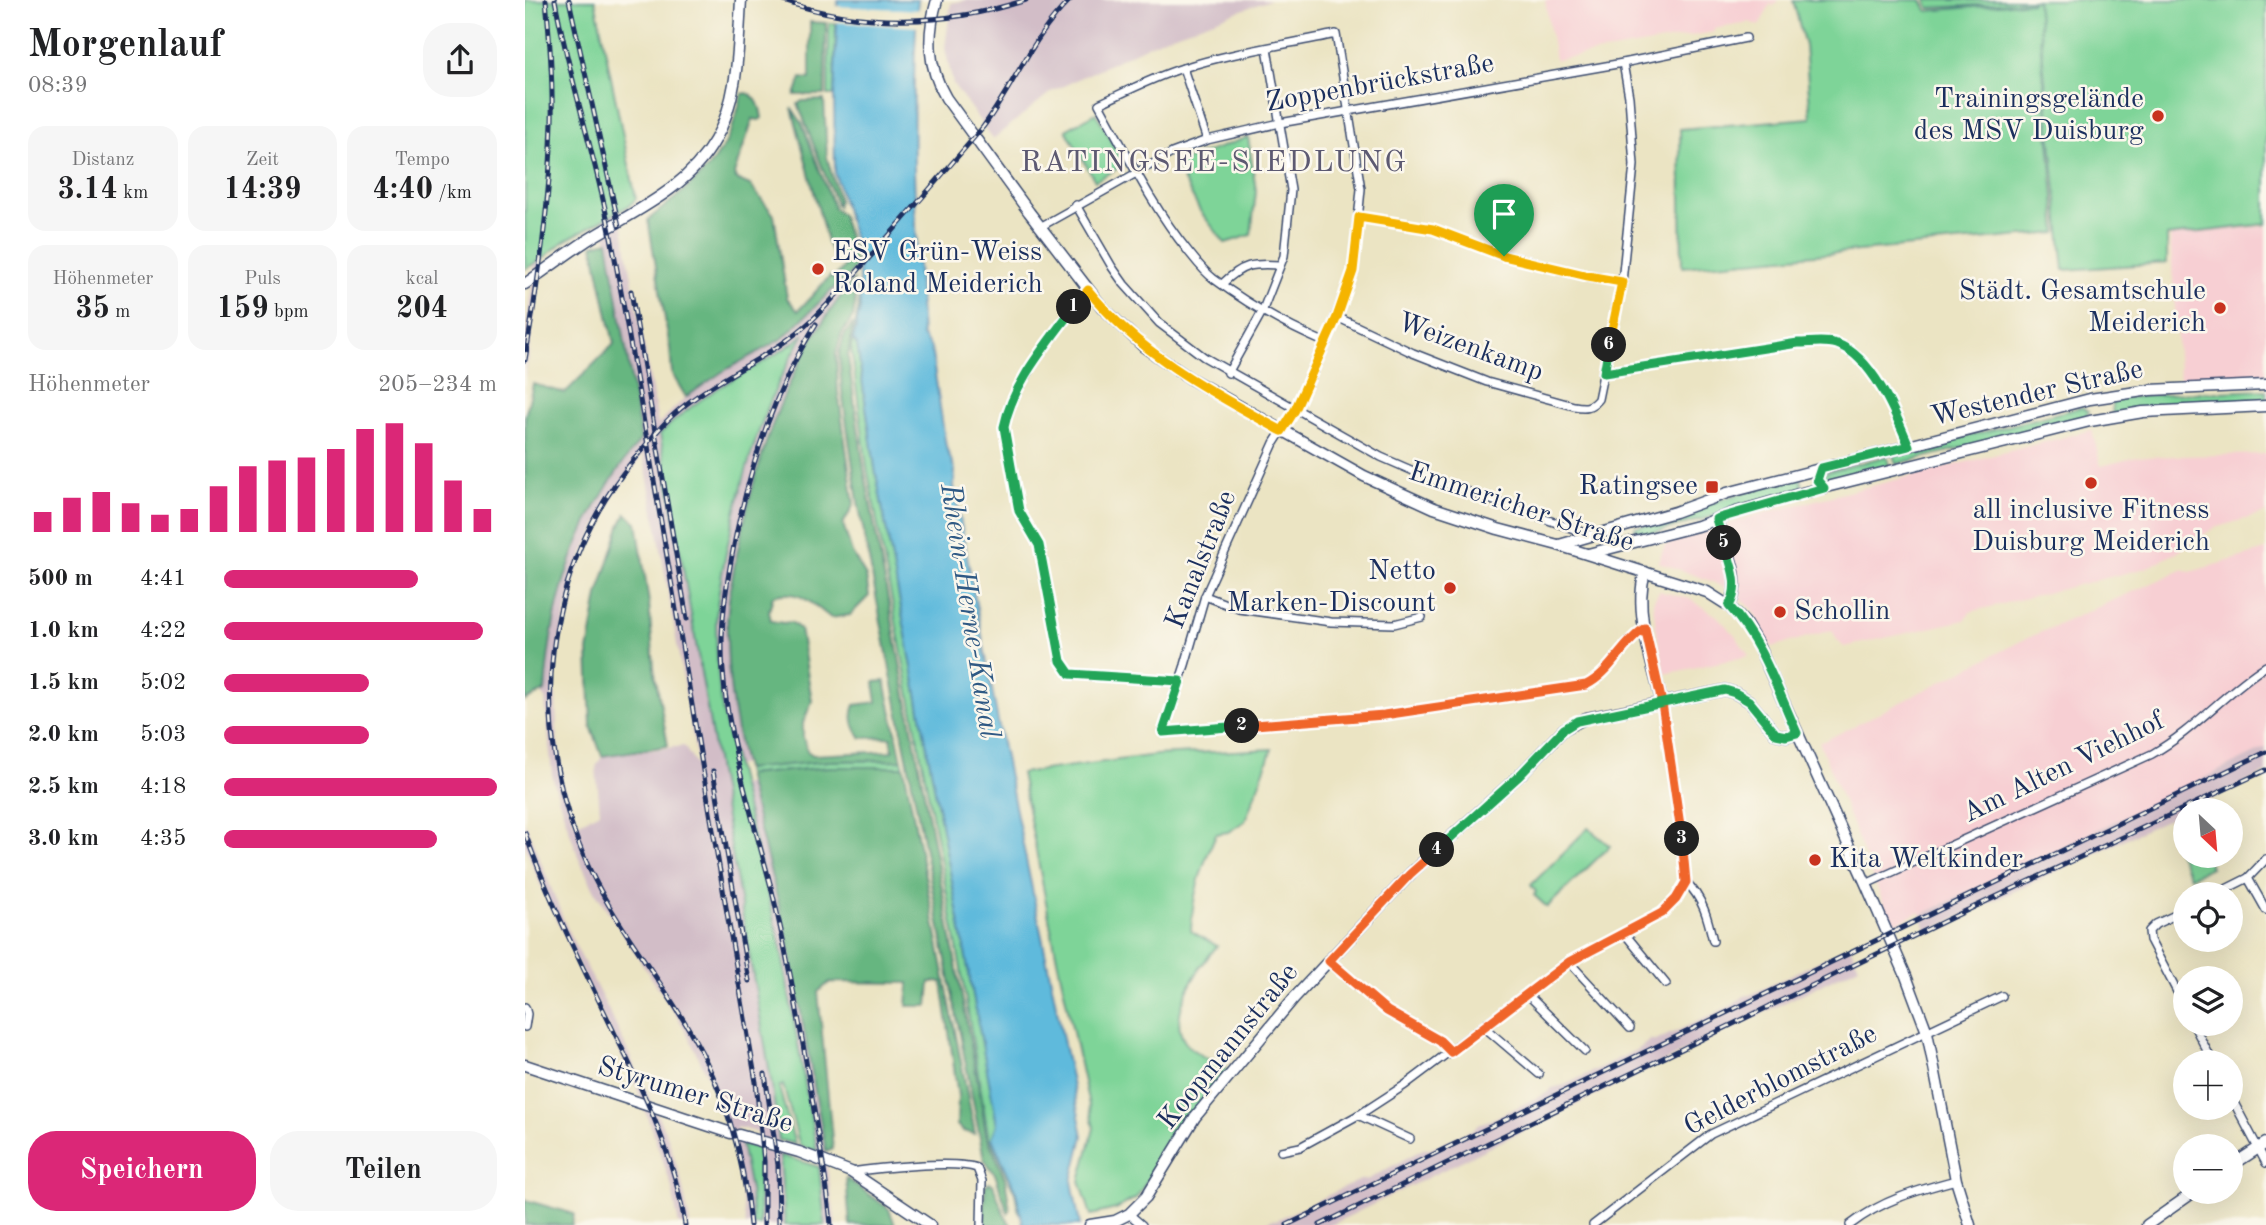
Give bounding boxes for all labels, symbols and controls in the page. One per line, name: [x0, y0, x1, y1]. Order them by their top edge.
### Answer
button: share: [423, 23, 497, 97]
text: Morgenlauf: [28, 27, 223, 65]
street label: Zoppenbrückstraße: [1264, 50, 1496, 118]
text: 08:39: [28, 74, 88, 97]
place label: Trainingsgelände des MSV Duisburg: [1914, 86, 2144, 146]
marker: Trainingsgelände des MSV Duisburg: [2150, 108, 2166, 124]
district label: RATINGSEE-SIEDLUNG: [1020, 148, 1408, 178]
text: Distanz: [71, 151, 134, 170]
text: Zeit: [246, 151, 279, 170]
text: Tempo: [394, 151, 450, 170]
text: 3.14: [57, 175, 118, 205]
text: 14:39: [223, 175, 301, 205]
text: 4:40: [372, 175, 433, 205]
text: km: [118, 184, 148, 203]
text: /km: [433, 184, 472, 203]
pin: [1474, 184, 1534, 256]
icon: arrive: [1485, 195, 1523, 233]
place label: ESV Grün-Weiss Roland Meiderich: [832, 239, 1043, 299]
marker: ESV Grün-Weiss Roland Meiderich: [810, 261, 826, 277]
text: Höhenmeter: [52, 270, 153, 289]
text: Puls: [244, 270, 281, 289]
text: kcal: [406, 270, 439, 289]
place label: Städt. Gesamtschule Meiderich: [1959, 278, 2206, 338]
pin: 1: [1057, 290, 1091, 324]
text: 35: [75, 294, 110, 324]
text: 159: [216, 294, 269, 324]
text: 204: [396, 294, 448, 324]
text: 1: [1068, 297, 1079, 316]
marker: Städt. Gesamtschule Meiderich: [2212, 300, 2228, 316]
text: m: [110, 303, 130, 322]
text: bpm: [269, 303, 309, 322]
street label: Weizenkamp: [1393, 309, 1547, 387]
pin: 6: [1591, 328, 1627, 362]
text: 6: [1603, 335, 1614, 354]
street label: Westender Straße: [1928, 356, 2146, 432]
text: Höhenmeter: [28, 373, 150, 396]
text: 205–234 m: [378, 373, 497, 396]
street label: Emmericher Straße: [1405, 458, 1637, 558]
place label: Ratingsee: [1579, 473, 1698, 501]
marker: all inclusive Fitness Duisburg Meiderich: [2083, 475, 2099, 491]
marker: Ratingsee: [1704, 479, 1720, 495]
water label: Rhein-Herne-Kanal: [934, 480, 1004, 741]
street label: Kanalstraße: [1162, 487, 1242, 633]
place label: all inclusive Fitness Duisburg Meiderich: [1972, 497, 2210, 557]
pin: 5: [1707, 526, 1741, 560]
text: 5: [1718, 533, 1729, 552]
place label: Netto Marken-Discount: [1227, 558, 1436, 618]
text: 500 m: [28, 567, 93, 590]
text: 4:41: [140, 567, 186, 590]
marker: Netto Marken-Discount: [1442, 580, 1458, 596]
place label: Schollin: [1794, 598, 1891, 626]
marker: Schollin: [1772, 604, 1788, 620]
text: 1.0 km: [28, 619, 99, 642]
text: 4:22: [140, 619, 186, 642]
text: 1.5 km: [28, 671, 99, 694]
text: 5:02: [140, 671, 186, 694]
street label: Am Alten Viehhof: [1959, 706, 2171, 829]
pin: 2: [1225, 708, 1259, 744]
text: 2: [1236, 716, 1247, 735]
text: 2.0 km: [28, 723, 99, 746]
text: 5:03: [140, 723, 186, 746]
text: 2.5 km: [28, 775, 99, 798]
text: 4:18: [140, 775, 186, 798]
north arrow: [2173, 798, 2243, 868]
map controls: [2173, 798, 2243, 1204]
pin: 3: [1665, 822, 1699, 856]
text: 3.0 km: [28, 827, 99, 850]
text: 4:35: [140, 827, 186, 850]
text: 3: [1676, 829, 1687, 848]
pin: 4: [1419, 832, 1455, 868]
text: 4: [1431, 840, 1442, 859]
place label: Kita Weltkinder: [1829, 846, 2023, 874]
marker: Kita Weltkinder: [1807, 852, 1823, 868]
button: locate: [2173, 882, 2243, 952]
street label: Koopmannstraße: [1154, 959, 1304, 1135]
button: layers: [2173, 966, 2243, 1036]
street label: Gelderblomstraße: [1680, 1020, 1882, 1142]
button: +: [2173, 1050, 2243, 1120]
street label: Styrumer Straße: [594, 1053, 796, 1139]
button: Speichern: [28, 1131, 256, 1211]
button: Teilen: [270, 1131, 497, 1211]
button: −: [2173, 1134, 2243, 1204]

